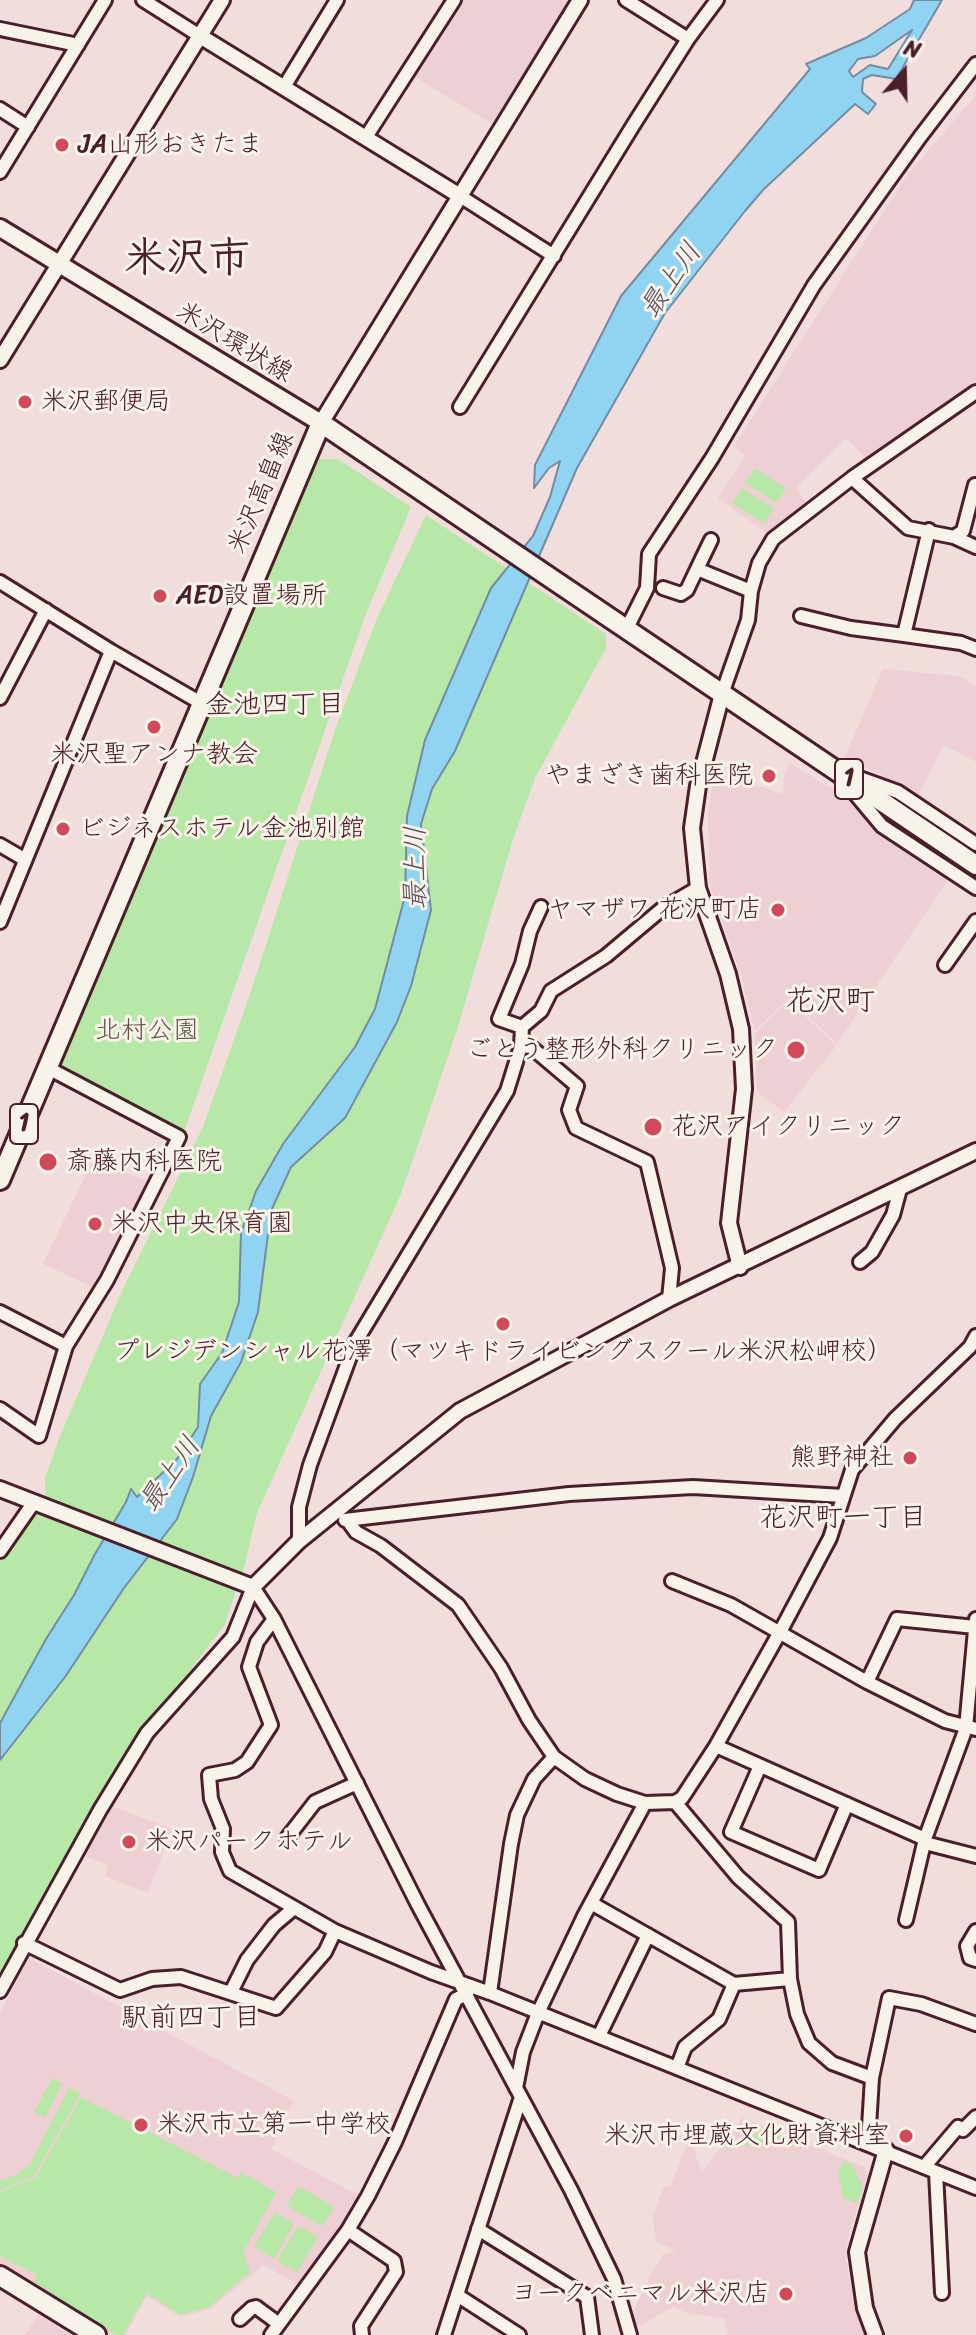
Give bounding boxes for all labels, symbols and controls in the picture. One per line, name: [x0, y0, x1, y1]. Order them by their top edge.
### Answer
text: N: [899, 28, 926, 70]
north arrow: [864, 32, 944, 112]
place label: JA山形おきたま: [78, 129, 263, 161]
marker: JA山形おきたま: [53, 136, 71, 154]
district label: 米沢市: [124, 235, 250, 285]
water label: 最上川: [634, 237, 710, 325]
street label: 米沢環状線: [170, 296, 298, 390]
place label: 米沢郵便局: [41, 386, 171, 418]
marker: 米沢郵便局: [16, 393, 34, 411]
street label: 米沢高畠線: [222, 427, 302, 559]
place label: AED設置場所: [176, 580, 327, 612]
marker: AED設置場所: [151, 587, 169, 605]
district label: 金池四丁目: [205, 689, 345, 723]
marker: 米沢聖アンナ教会: [145, 718, 163, 736]
place label: 米沢聖アンナ教会: [50, 739, 258, 771]
road number: 1: [835, 759, 863, 799]
place label: やまざき歯科医院: [545, 760, 753, 792]
marker: やまざき歯科医院: [760, 767, 778, 785]
place label: ビジネスホテル金池別館: [79, 813, 365, 845]
marker: ビジネスホテル金池別館: [54, 820, 72, 838]
water label: 最上川: [400, 826, 434, 910]
place label: ヤマザワ 花沢町店: [547, 894, 762, 926]
marker: ヤマザワ 花沢町店: [769, 901, 787, 919]
district label: 花沢町: [785, 984, 875, 1020]
park label: 北村公園: [95, 1015, 199, 1047]
place label: ごとう整形外科クリニック: [466, 1034, 778, 1066]
marker: ごとう整形外科クリニック: [785, 1039, 807, 1061]
road number: 1: [10, 1104, 38, 1144]
place label: 花沢アイクリニック: [671, 1111, 905, 1143]
marker: 花沢アイクリニック: [642, 1116, 664, 1138]
place label: 斎藤内科医院: [66, 1146, 222, 1178]
marker: 斎藤内科医院: [37, 1151, 59, 1173]
place label: 米沢中央保育園: [111, 1208, 293, 1240]
marker: 米沢中央保育園: [86, 1215, 104, 1233]
marker: プレジデンシャル花澤（マツキドライビングスクール米沢松岬校）: [494, 1315, 512, 1333]
place label: プレジデンシャル花澤（マツキドライビングスクール米沢松岬校）: [113, 1336, 893, 1368]
water label: 最上川: [133, 1431, 209, 1519]
place label: 熊野神社: [790, 1442, 894, 1474]
marker: 熊野神社: [901, 1449, 919, 1467]
district label: 花沢町一丁目: [759, 1502, 927, 1536]
place label: 米沢パークホテル: [145, 1826, 353, 1858]
marker: 米沢パークホテル: [120, 1833, 138, 1851]
district label: 駅前四丁目: [121, 2002, 261, 2036]
place label: 米沢市立第一中学校: [157, 2109, 391, 2141]
marker: 米沢市立第一中学校: [132, 2116, 150, 2134]
place label: 米沢市埋蔵文化財資料室: [604, 2120, 890, 2152]
marker: 米沢市埋蔵文化財資料室: [897, 2127, 915, 2145]
place label: ヨークベニマル米沢店: [512, 2278, 770, 2310]
marker: ヨークベニマル米沢店: [777, 2285, 795, 2303]

